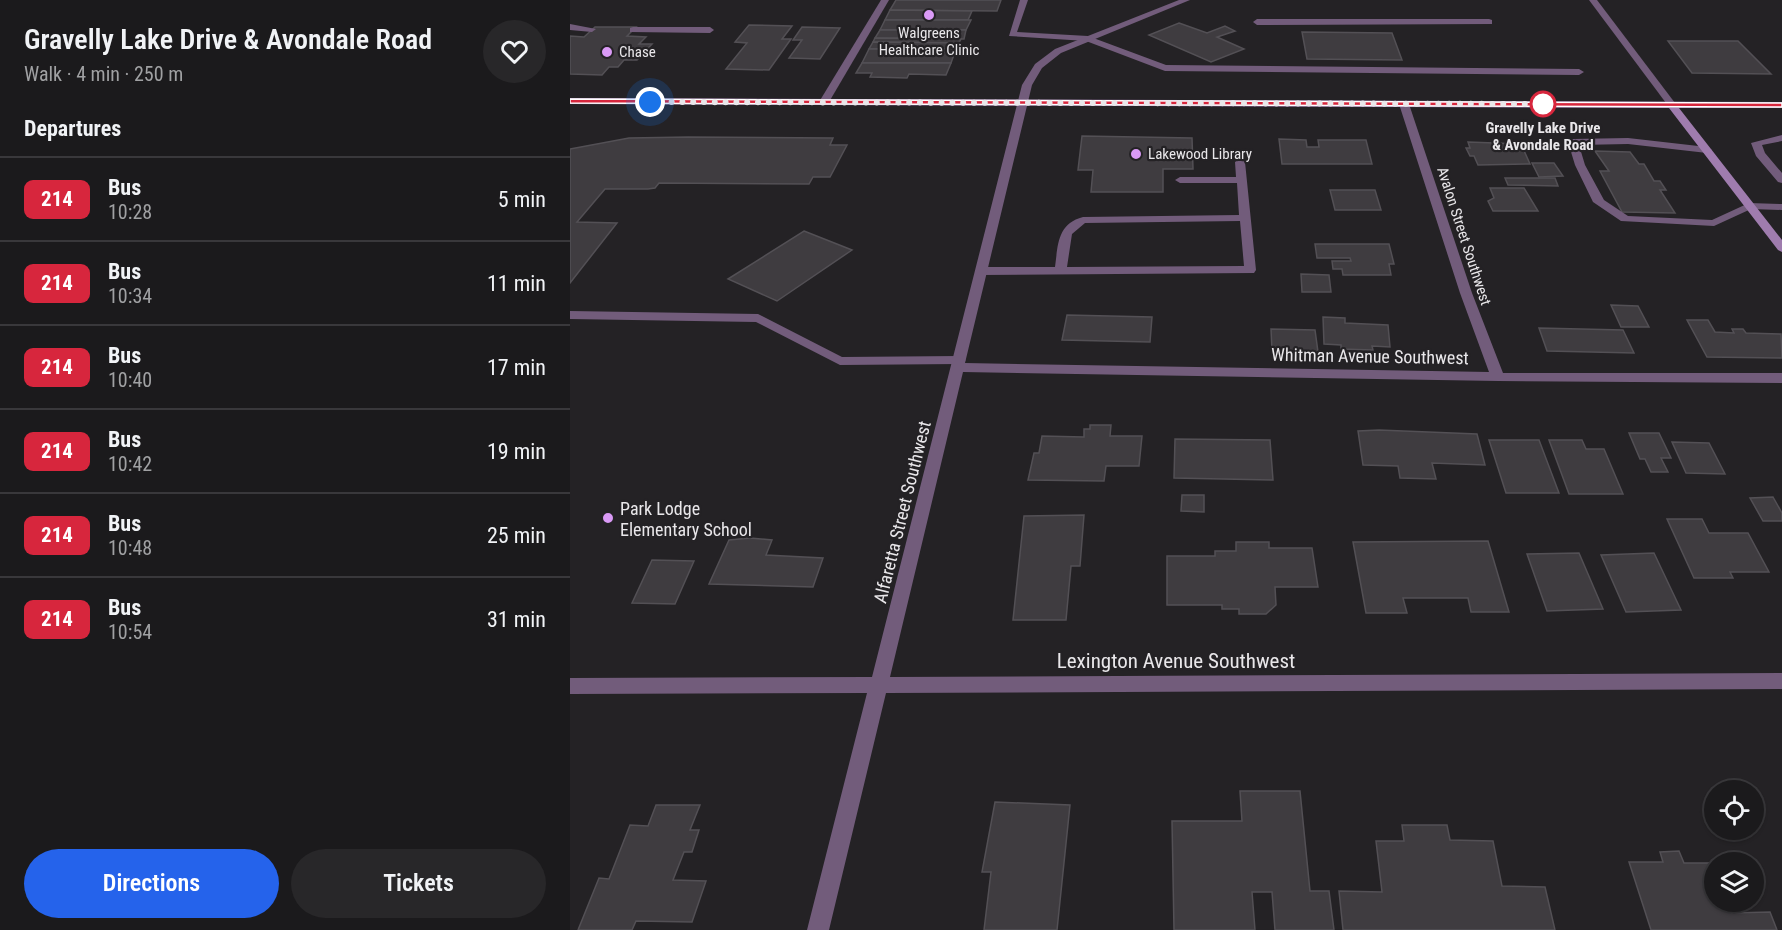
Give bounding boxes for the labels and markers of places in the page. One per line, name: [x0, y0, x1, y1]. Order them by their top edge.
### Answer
marker: Walgreens Healthcare Clinic: [922, 8, 936, 22]
place label: Walgreens Healthcare Clinic: [879, 24, 979, 59]
place label: Chase: [619, 43, 656, 61]
marker: Chase: [600, 45, 614, 59]
marker: Gravelly Lake Drive & Avondale Road: [1530, 91, 1556, 117]
place label: Gravelly Lake Drive & Avondale Road: [1486, 119, 1600, 154]
place label: Lakewood Library: [1148, 145, 1252, 163]
marker: Lakewood Library: [1129, 147, 1143, 161]
place label: Park Lodge Elementary School: [620, 498, 752, 540]
marker: Park Lodge Elementary School: [601, 511, 615, 525]

